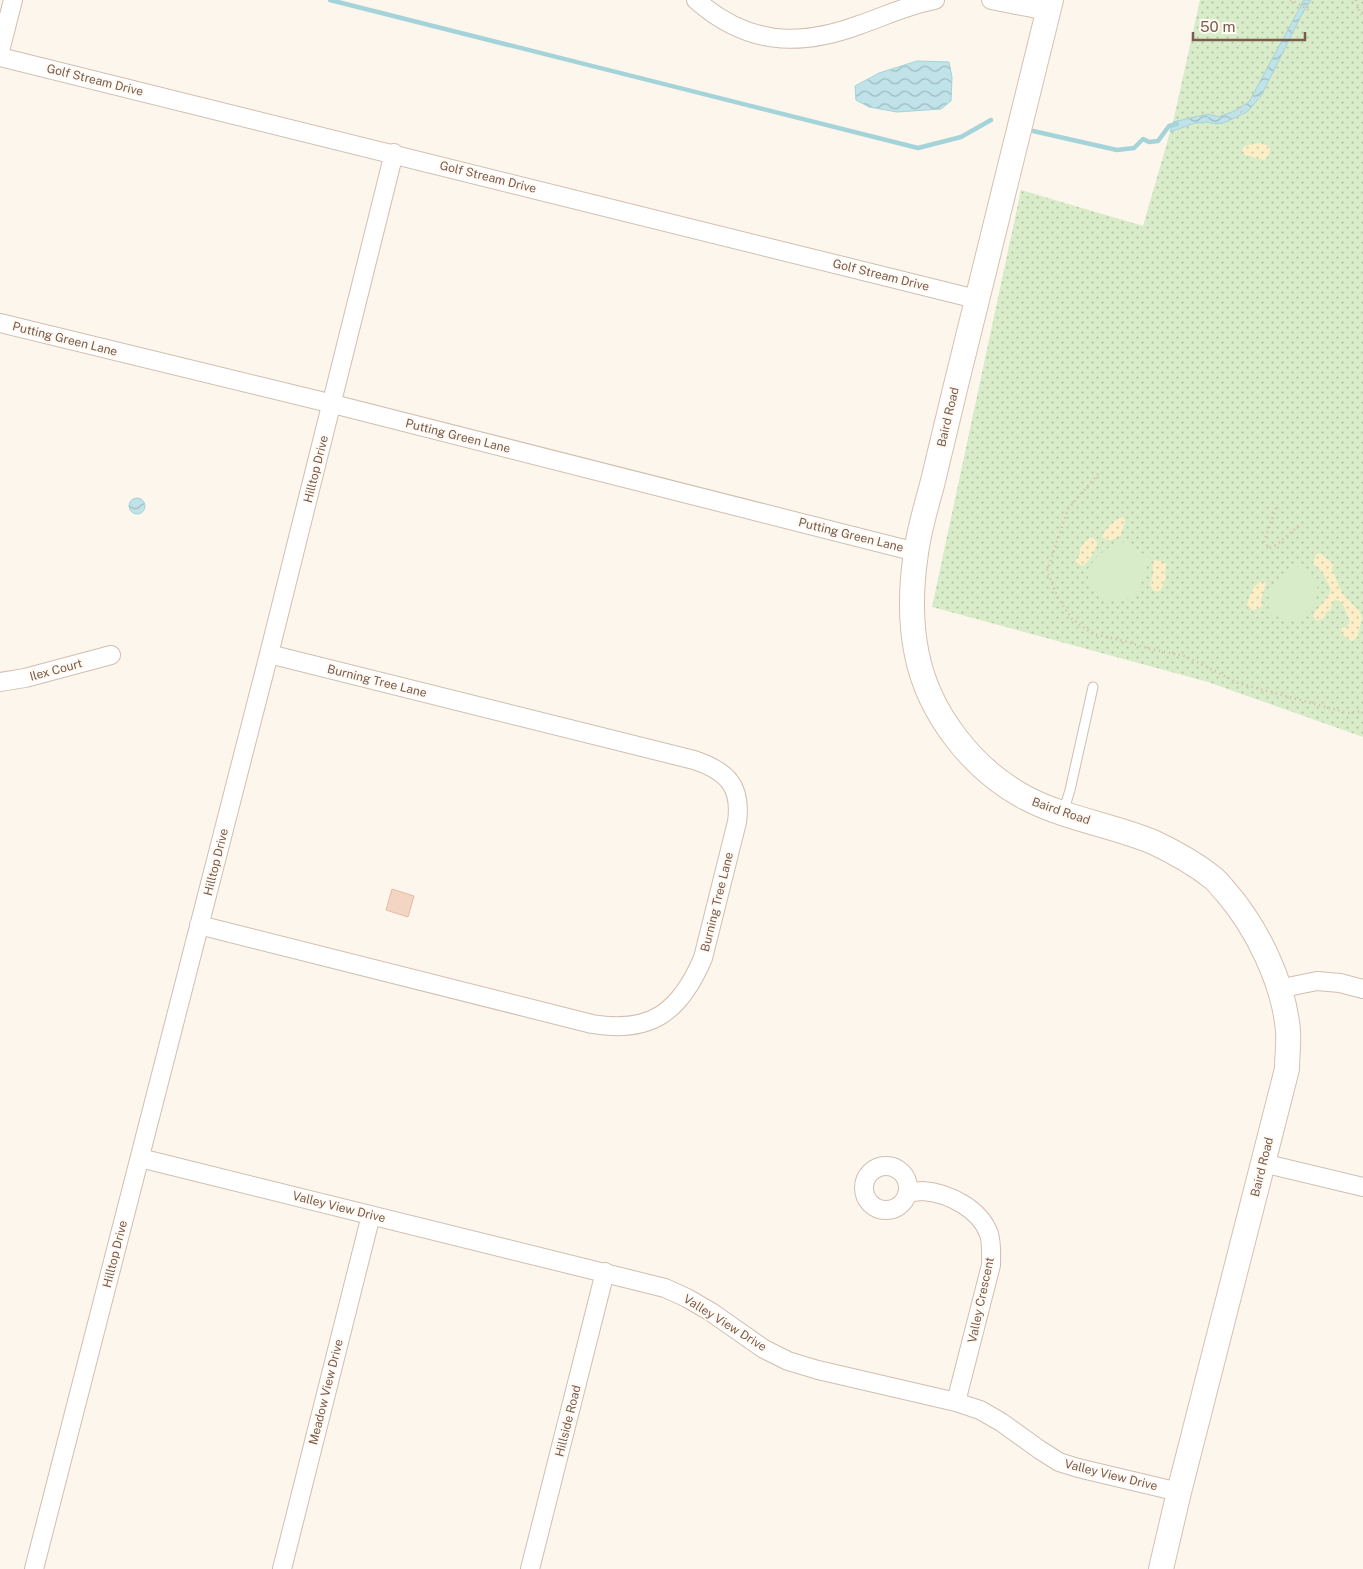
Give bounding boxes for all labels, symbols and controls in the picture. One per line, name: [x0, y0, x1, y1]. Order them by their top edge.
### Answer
scale bar: [1193, 10, 1306, 42]
text: 50 m: [1200, 18, 1235, 35]
street label: Golf Stream Drive: [45, 61, 145, 99]
street label: Golf Stream Drive: [438, 158, 538, 196]
street label: Golf Stream Drive: [831, 256, 931, 294]
street label: Putting Green Lane: [11, 319, 119, 359]
street label: Baird Road: [934, 386, 962, 448]
street label: Putting Green Lane: [404, 416, 512, 456]
street label: Hilltop Drive: [301, 434, 331, 504]
street label: Putting Green Lane: [797, 515, 905, 555]
street label: Ilex Court: [28, 656, 84, 684]
street label: Burning Tree Lane: [326, 662, 428, 700]
street label: Baird Road: [1030, 794, 1092, 828]
street label: Hilltop Drive: [201, 827, 231, 897]
street label: Burning Tree Lane: [698, 851, 736, 953]
street label: Baird Road: [1248, 1136, 1276, 1198]
street label: Valley View Drive: [291, 1189, 387, 1225]
street label: Hilltop Drive: [100, 1219, 130, 1289]
street label: Valley Crescent: [965, 1256, 997, 1344]
street label: Valley View Drive: [681, 1292, 769, 1354]
street label: Meadow View Drive: [306, 1338, 346, 1446]
street label: Hillside Road: [552, 1384, 584, 1458]
street label: Valley View Drive: [1063, 1457, 1159, 1493]

